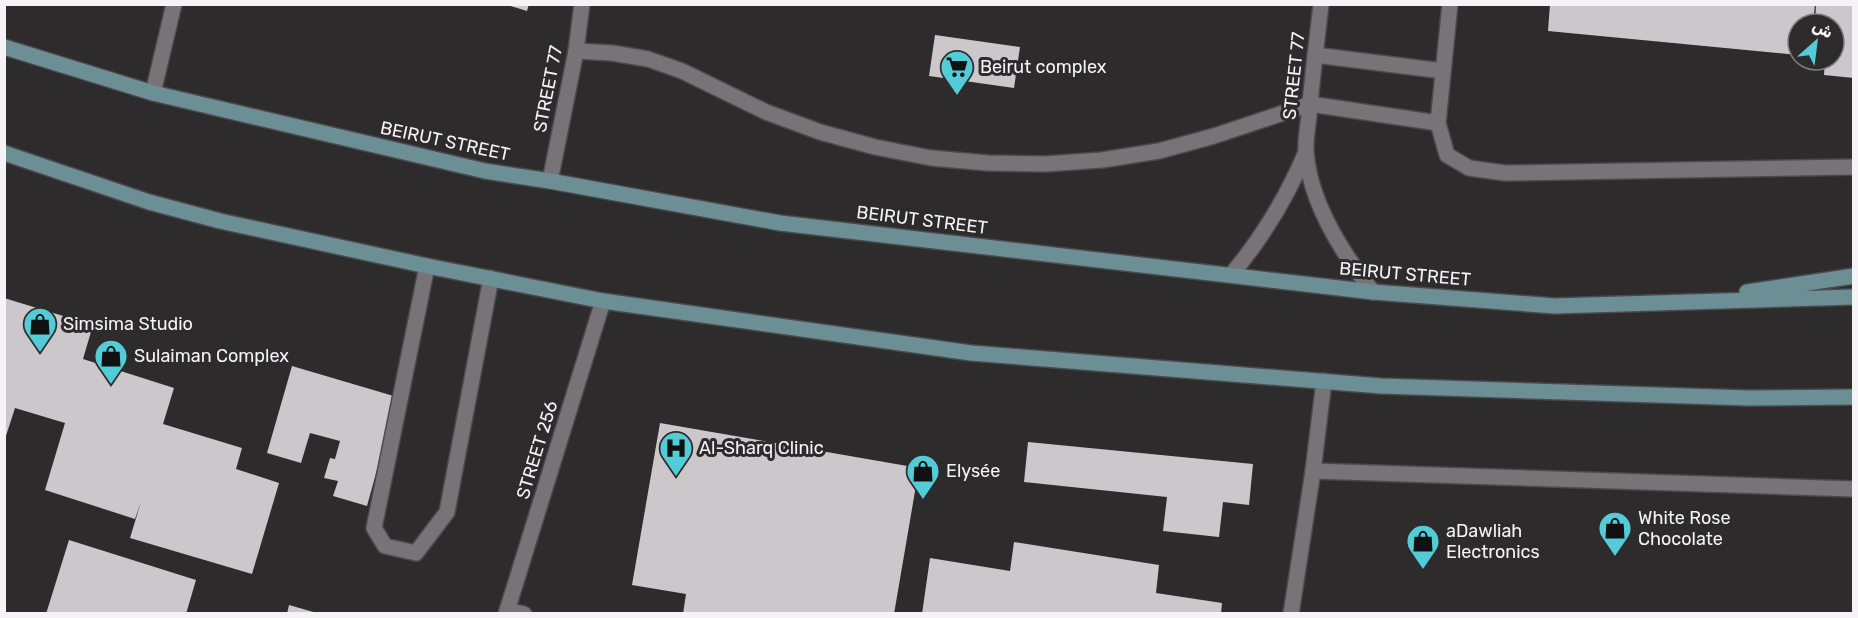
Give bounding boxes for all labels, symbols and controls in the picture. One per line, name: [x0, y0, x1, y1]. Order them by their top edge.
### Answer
north arrow: [1786, 12, 1846, 72]
text: ش: [1809, 16, 1836, 42]
street label: STREET 77: [1278, 31, 1310, 121]
street label: STREET 77: [529, 44, 567, 134]
supermarket icon: Beirut complex: [939, 49, 975, 96]
place label: Beirut complex: [980, 56, 1107, 78]
street label: BEIRUT STREET: [378, 117, 512, 165]
street label: BEIRUT STREET: [855, 201, 989, 239]
street label: BEIRUT STREET: [1338, 257, 1472, 291]
shop icon: Simsima Studio: [22, 306, 58, 353]
place label: Simsima Studio: [63, 313, 193, 335]
shop icon: Sulaiman Complex: [93, 338, 129, 385]
place label: Sulaiman Complex: [134, 345, 289, 367]
street label: STREET 256: [512, 398, 562, 502]
hospital icon: Al-Sharq Clinic: [658, 430, 694, 477]
place label: Al-Sharq Clinic: [699, 437, 824, 459]
shop icon: Elysée: [905, 453, 941, 500]
place label: Elysée: [946, 460, 1000, 482]
place label: White Rose Chocolate: [1638, 507, 1731, 550]
shop icon: White Rose Chocolate: [1597, 510, 1633, 557]
place label: aDawliah Electronics: [1446, 520, 1540, 563]
shop icon: aDawliah Electronics: [1405, 523, 1441, 570]

